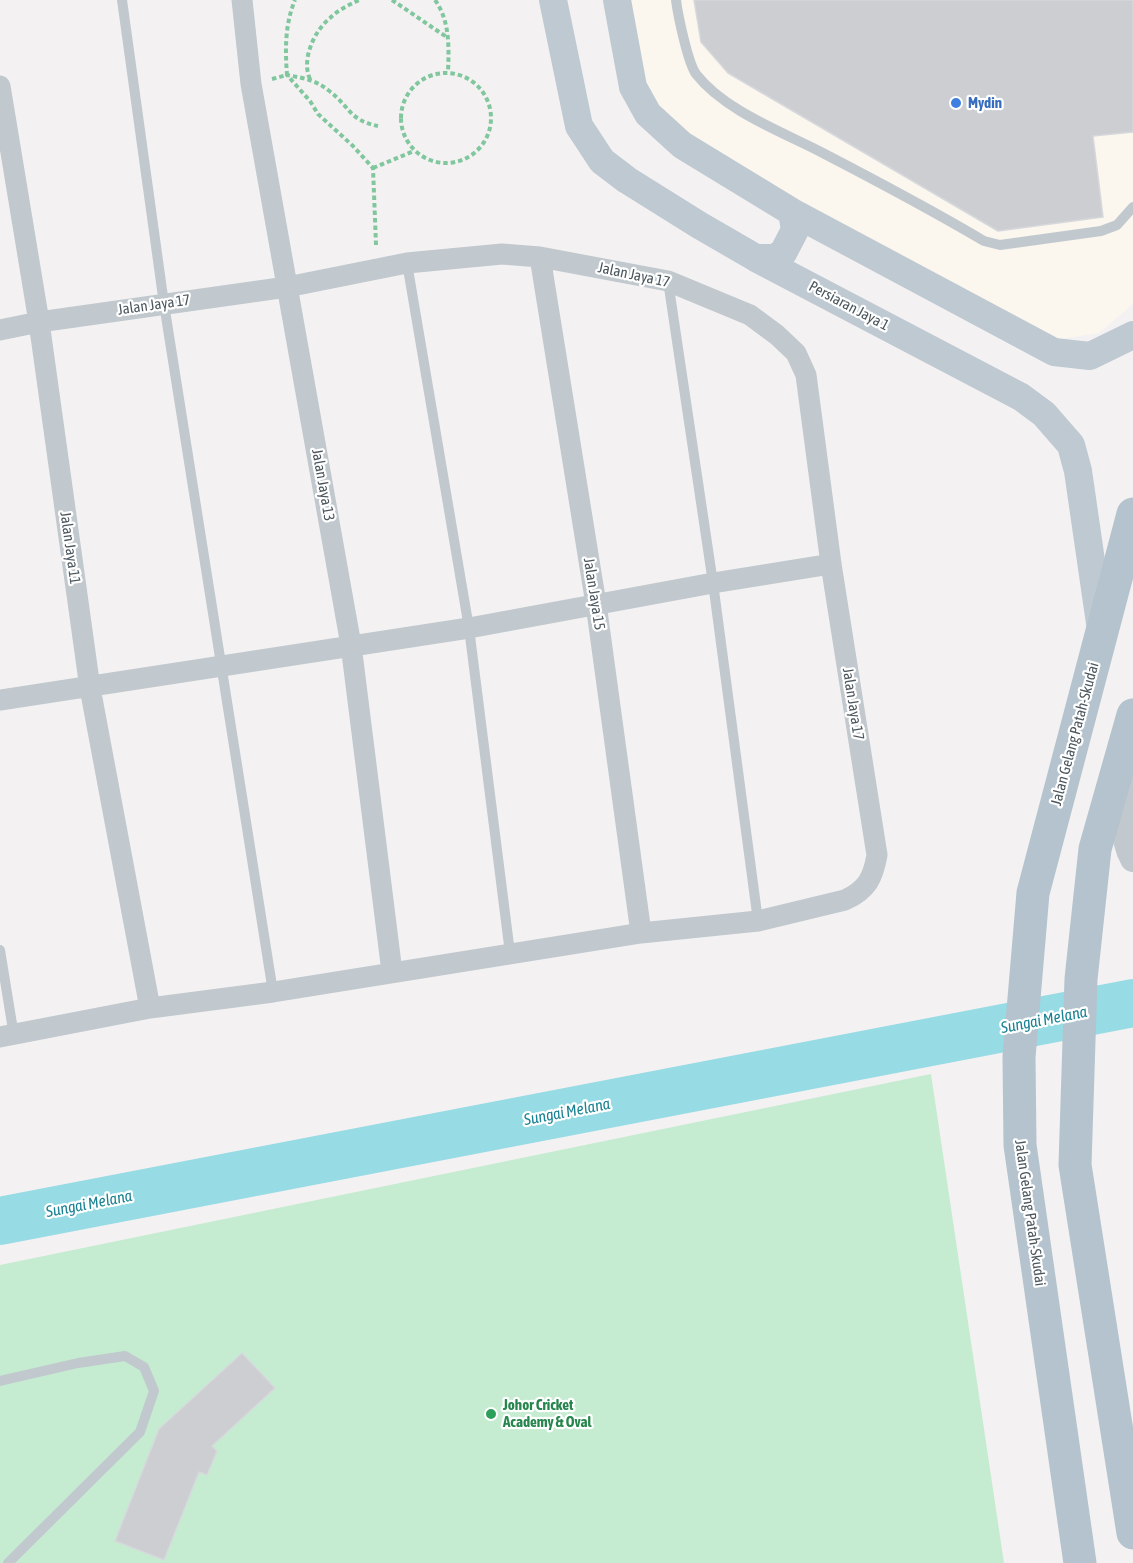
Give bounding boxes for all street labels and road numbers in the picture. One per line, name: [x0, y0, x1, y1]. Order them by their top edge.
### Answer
street label: Jalan Jaya 17: [596, 259, 672, 291]
street label: Persiaran Jaya 1: [806, 277, 892, 335]
street label: Jalan Jaya 17: [117, 291, 191, 319]
street label: Jalan Jaya 13: [308, 447, 338, 523]
street label: Jalan Jaya 11: [56, 511, 84, 585]
street label: Jalan Jaya 15: [579, 557, 609, 631]
street label: Jalan Gelang Patah-Skudai: [1047, 660, 1103, 808]
street label: Jalan Jaya 17: [838, 667, 868, 741]
street label: Jalan Gelang Patah-Skudai: [1011, 1139, 1049, 1287]

